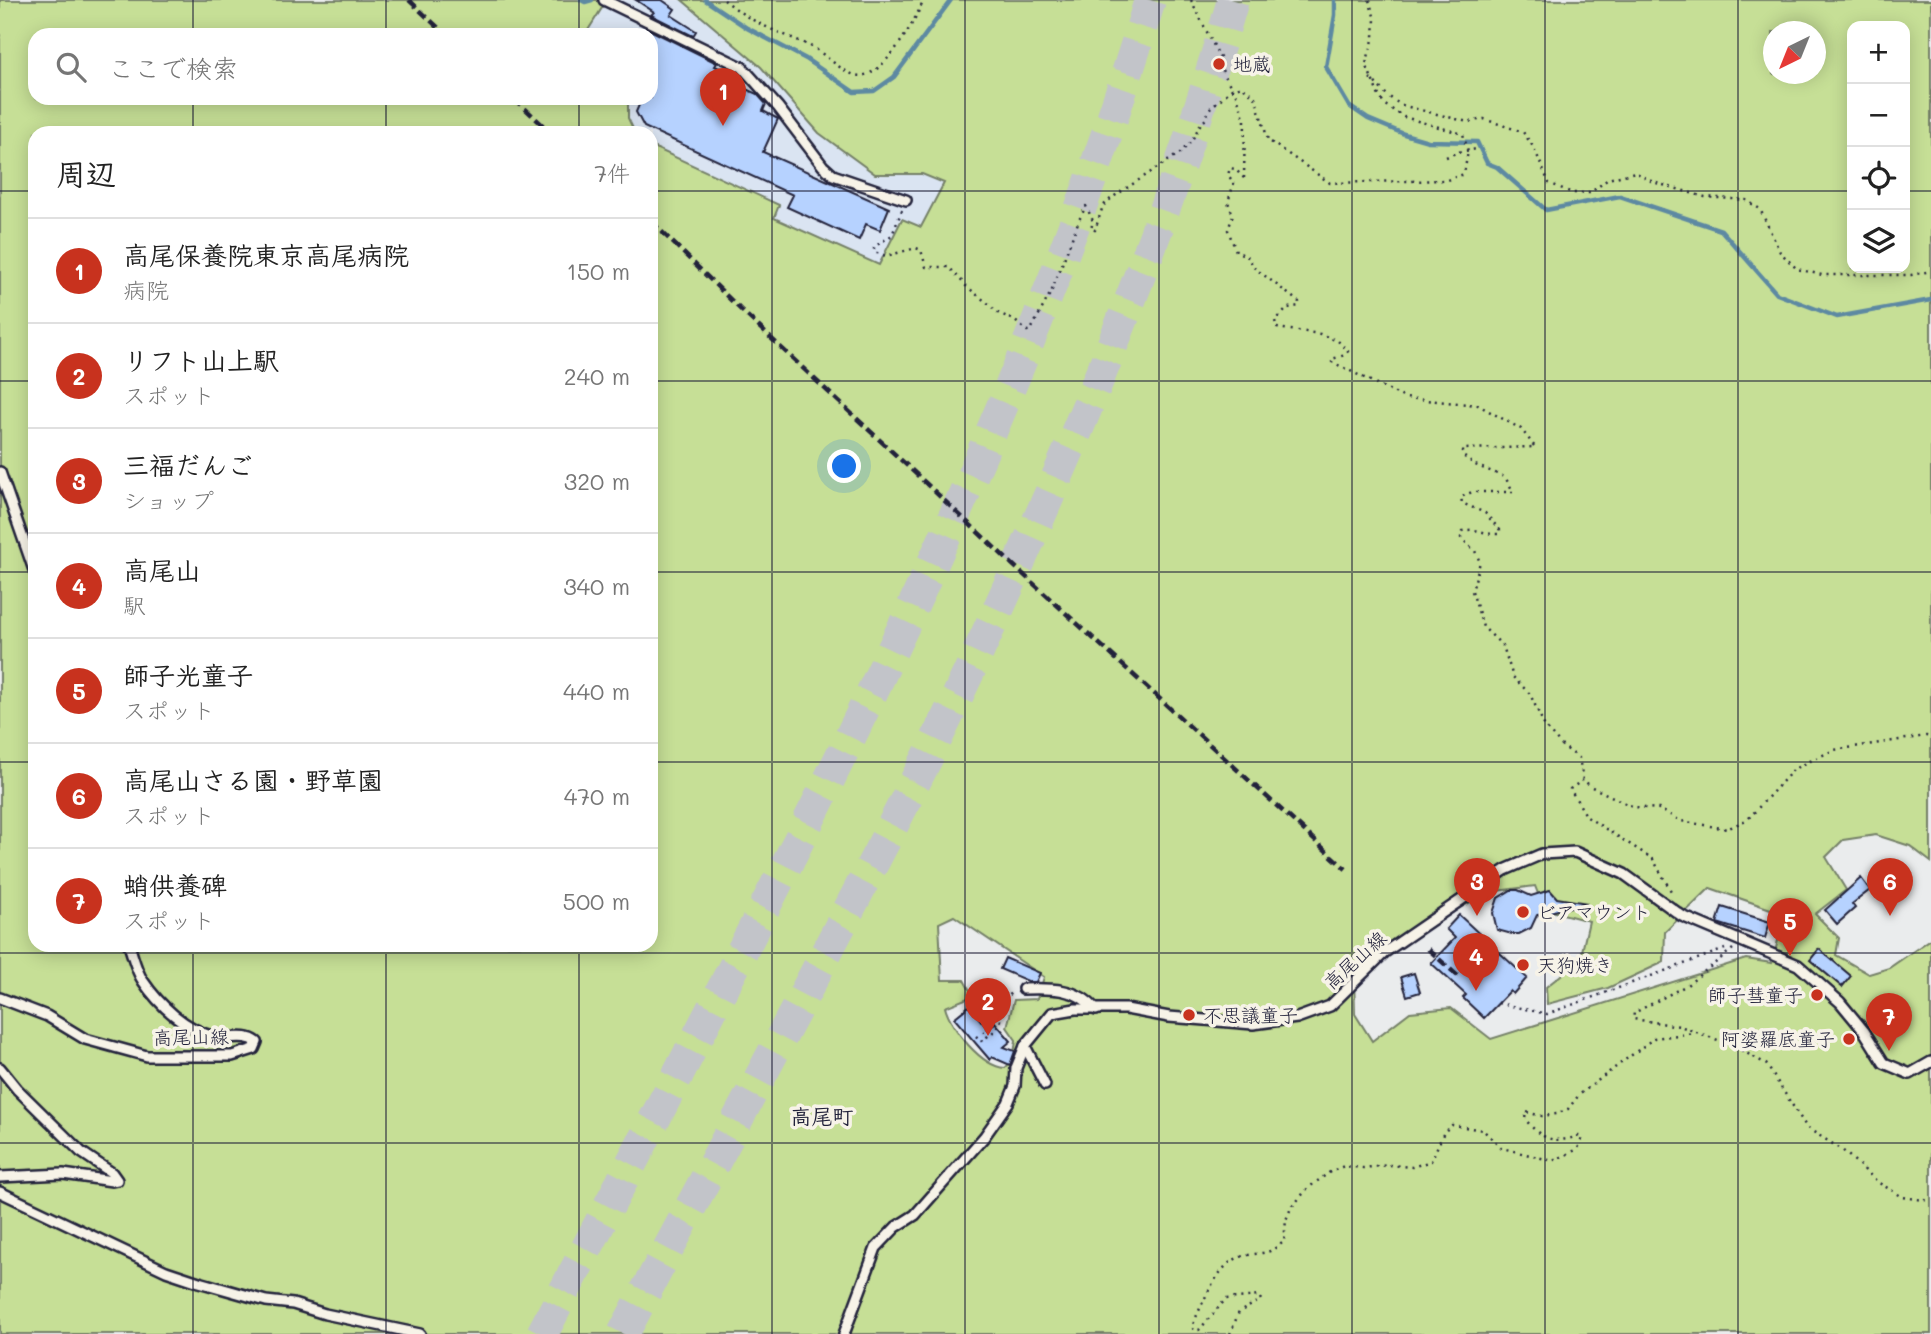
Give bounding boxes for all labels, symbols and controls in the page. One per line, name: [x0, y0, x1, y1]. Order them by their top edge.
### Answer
north arrow: [1763, 21, 1826, 84]
map controls: [1847, 21, 1910, 273]
button: +: [1847, 21, 1910, 84]
search box: [28, 28, 658, 105]
icon: search: [52, 48, 90, 86]
text: ここで検索: [108, 51, 238, 85]
place label: 地蔵: [1233, 51, 1271, 76]
marker: 地蔵: [1211, 56, 1227, 72]
pin: 1: [700, 68, 746, 126]
button: −: [1847, 84, 1910, 147]
button: locate: [1847, 147, 1910, 210]
text: 周辺: [56, 153, 116, 193]
text: 7件: [594, 158, 630, 188]
button: layers: [1847, 210, 1910, 273]
text: 高尾保養院東京高尾病院: [123, 238, 409, 272]
text: 1: [74, 256, 84, 286]
text: 150 m: [566, 256, 630, 286]
text: 病院: [123, 275, 169, 305]
text: リフト山上駅: [123, 343, 279, 377]
text: 2: [73, 361, 85, 391]
text: 240 m: [564, 361, 630, 391]
text: スポット: [123, 380, 215, 410]
text: 三福だんご: [123, 448, 253, 482]
your location: [827, 449, 861, 483]
text: 3: [72, 466, 86, 496]
text: 320 m: [564, 466, 630, 496]
text: ショップ: [123, 485, 214, 515]
text: 高尾山: [123, 553, 201, 587]
text: 4: [72, 571, 86, 601]
text: 340 m: [563, 571, 630, 601]
text: 駅: [123, 590, 146, 620]
text: 師子光童子: [123, 658, 253, 692]
text: 5: [72, 676, 86, 706]
text: 440 m: [563, 676, 630, 706]
text: スポット: [123, 695, 215, 725]
text: 高尾山さる園・野草園: [123, 763, 383, 797]
text: 6: [72, 781, 86, 811]
text: 470 m: [564, 781, 630, 811]
text: スポット: [123, 800, 215, 830]
pin: 3: [1454, 858, 1500, 916]
pin: 6: [1867, 858, 1913, 916]
text: 蛸供養碑: [123, 868, 227, 902]
text: 7: [73, 886, 85, 916]
text: 500 m: [563, 886, 630, 916]
pin: 5: [1767, 898, 1813, 956]
place label: ビアマウント: [1537, 899, 1651, 924]
marker: ビアマウント: [1515, 904, 1531, 920]
text: スポット: [123, 905, 215, 935]
street label: 高尾山線: [1318, 925, 1391, 994]
pin: 4: [1453, 933, 1499, 991]
place label: 天狗焼き: [1537, 952, 1613, 977]
marker: 天狗焼き: [1515, 957, 1531, 973]
pin: 2: [965, 978, 1011, 1036]
place label: 師子彗童子: [1708, 982, 1803, 1007]
marker: 師子彗童子: [1809, 987, 1825, 1003]
pin: 7: [1866, 993, 1912, 1051]
place label: 不思議童子: [1203, 1002, 1298, 1027]
marker: 不思議童子: [1181, 1007, 1197, 1023]
street label: 高尾山線: [153, 1023, 229, 1050]
place label: 阿婆羅底童子: [1721, 1026, 1835, 1051]
marker: 阿婆羅底童子: [1841, 1031, 1857, 1047]
district label: 高尾町: [791, 1102, 854, 1129]

